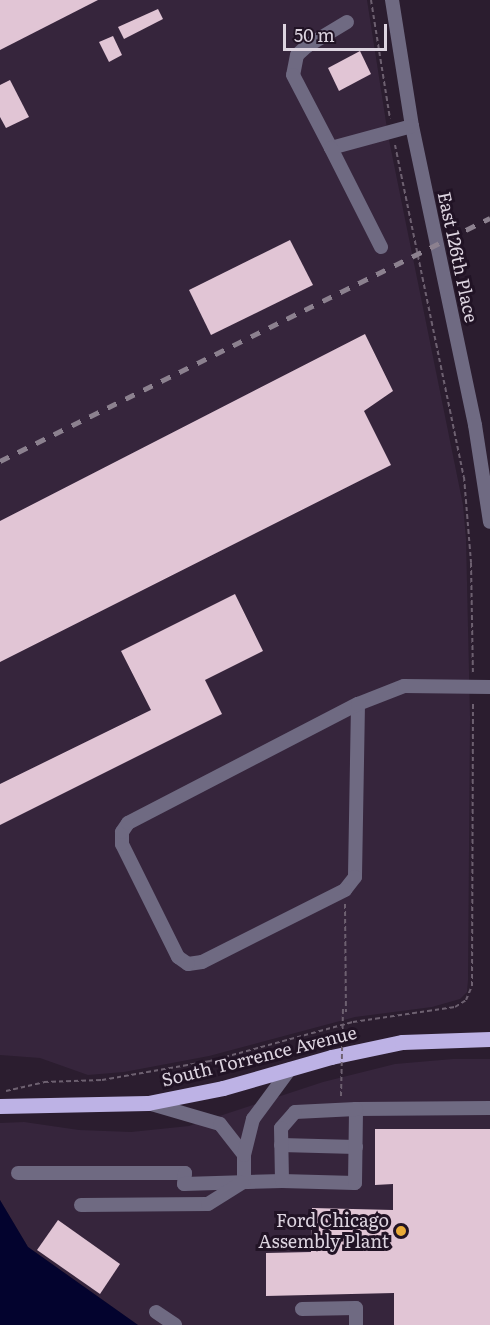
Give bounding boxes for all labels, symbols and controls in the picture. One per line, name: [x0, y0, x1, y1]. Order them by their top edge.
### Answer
scale bar: [286, 12, 390, 50]
text: 50 m: [294, 21, 335, 48]
street label: East 126th Place: [434, 190, 482, 324]
street label: South Torrence Avenue: [159, 1021, 359, 1091]
place label: Ford Chicago Assembly Plant: [258, 1210, 389, 1252]
marker: Ford Chicago Assembly Plant: [394, 1224, 408, 1238]

